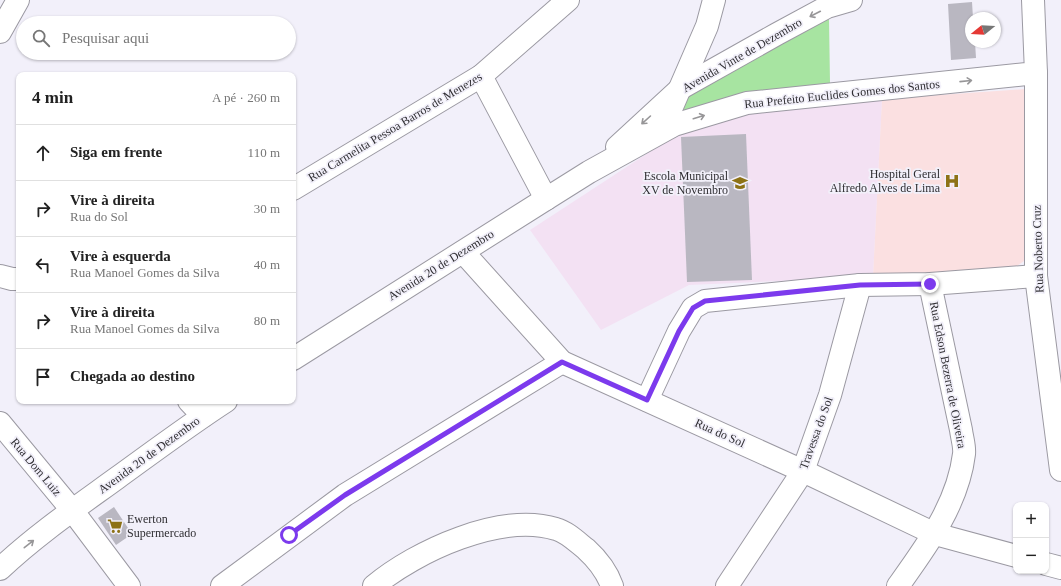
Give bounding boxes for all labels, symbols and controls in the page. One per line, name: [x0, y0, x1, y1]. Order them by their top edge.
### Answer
one-way arrow: [809, 11, 821, 18]
north arrow: [965, 12, 1001, 48]
street label: Avenida Vinte de Dezembro: [680, 15, 804, 95]
search box: [16, 16, 296, 60]
icon: search: [30, 27, 52, 49]
text: Pesquisar aqui: [62, 30, 149, 46]
street label: Rua Carmelita Pessoa Barros de Menezes: [306, 69, 485, 185]
street label: Rua Prefeito Euclides Gomes dos Santos: [744, 77, 941, 111]
one-way arrow: [959, 77, 972, 85]
text: 4 min: [32, 88, 73, 107]
text: A pé · 260 m: [212, 90, 280, 105]
one-way arrow: [692, 113, 705, 120]
one-way arrow: [641, 115, 651, 125]
icon: ahead: [32, 142, 54, 164]
text: Siga em frente: [70, 144, 162, 160]
text: 110 m: [248, 145, 280, 160]
place label: Hospital Geral Alfredo Alves de Lima: [830, 167, 941, 195]
place label: Escola Municipal XV de Novembro: [642, 169, 729, 197]
hospital icon: Hospital Geral Alfredo Alves de Lima: [943, 172, 961, 190]
school or university icon: Escola Municipal XV de Novembro: [731, 174, 749, 192]
text: Vire à direita: [70, 192, 155, 208]
icon: right: [32, 198, 54, 220]
text: 30 m: [254, 201, 280, 216]
street label: Rua Noberto Cruz: [1029, 205, 1047, 293]
text: Rua do Sol: [70, 209, 128, 224]
street label: Avenida 20 de Dezembro: [386, 227, 496, 303]
text: Vire à esquerda: [70, 248, 171, 264]
icon: left: [32, 254, 54, 276]
text: 40 m: [254, 257, 280, 272]
text: Rua Manoel Gomes da Silva: [70, 265, 219, 280]
route end: [921, 275, 939, 293]
street label: Rua Edson Bezerra de Oliveira: [927, 300, 969, 450]
text: Vire à direita: [70, 304, 155, 320]
icon: right: [32, 310, 54, 332]
text: 80 m: [254, 313, 280, 328]
text: Rua Manoel Gomes da Silva: [70, 321, 219, 336]
icon: arrive: [32, 366, 54, 388]
text: Chegada ao destino: [70, 368, 195, 384]
street label: Travessa do Sol: [796, 394, 836, 471]
street label: Avenida 20 de Dezembro: [96, 413, 202, 497]
street label: Rua do Sol: [693, 416, 748, 451]
street label: Rua Dom Luiz: [8, 435, 64, 499]
map controls: [1013, 502, 1049, 574]
button: +: [1013, 502, 1049, 538]
place label: Ewerton Supermercado: [127, 512, 196, 540]
supermarket icon: Ewerton Supermercado: [106, 517, 124, 535]
route start: [280, 526, 298, 544]
button: −: [1013, 538, 1049, 574]
one-way arrow: [24, 539, 35, 548]

